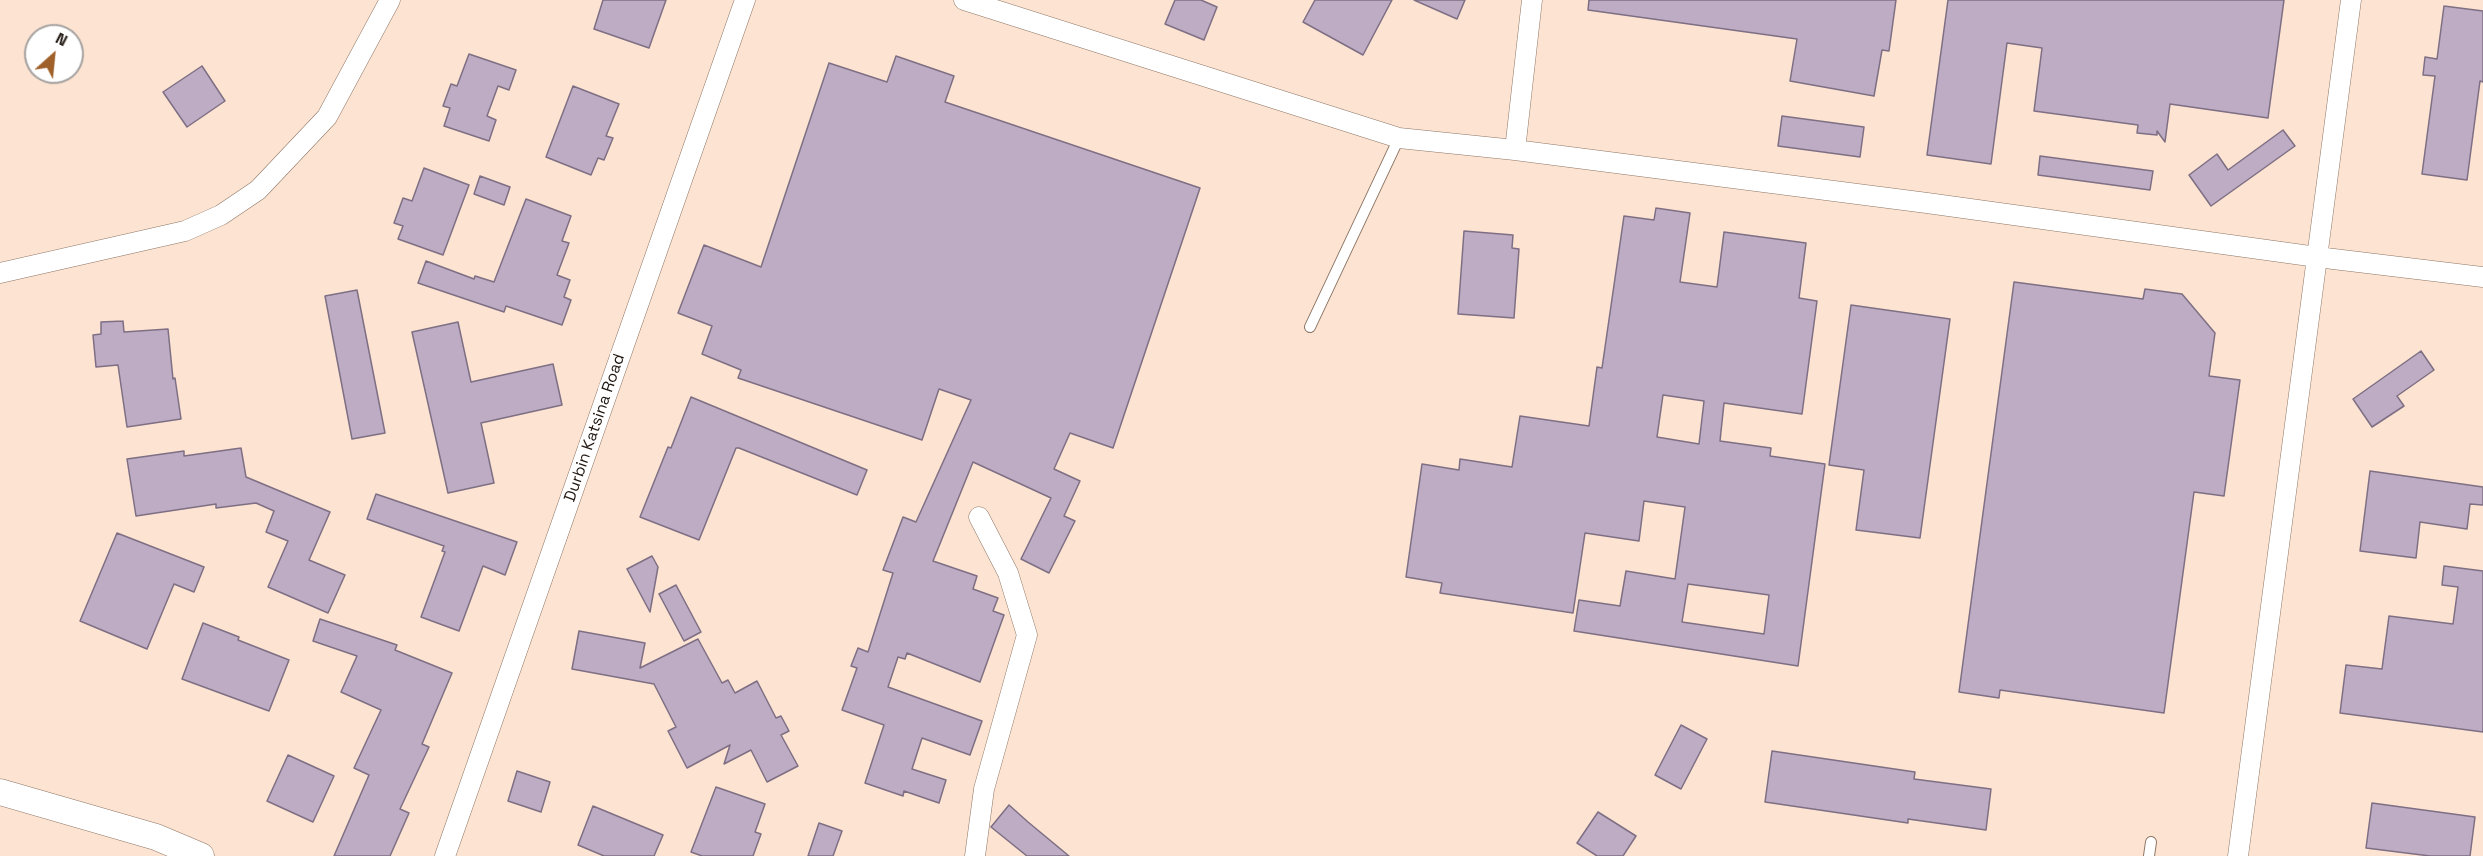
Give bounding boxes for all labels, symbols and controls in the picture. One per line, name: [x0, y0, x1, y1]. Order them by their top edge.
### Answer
north arrow: [24, 24, 84, 84]
text: N: [52, 28, 71, 51]
street label: Durbin Katsina Road: [561, 352, 629, 504]

